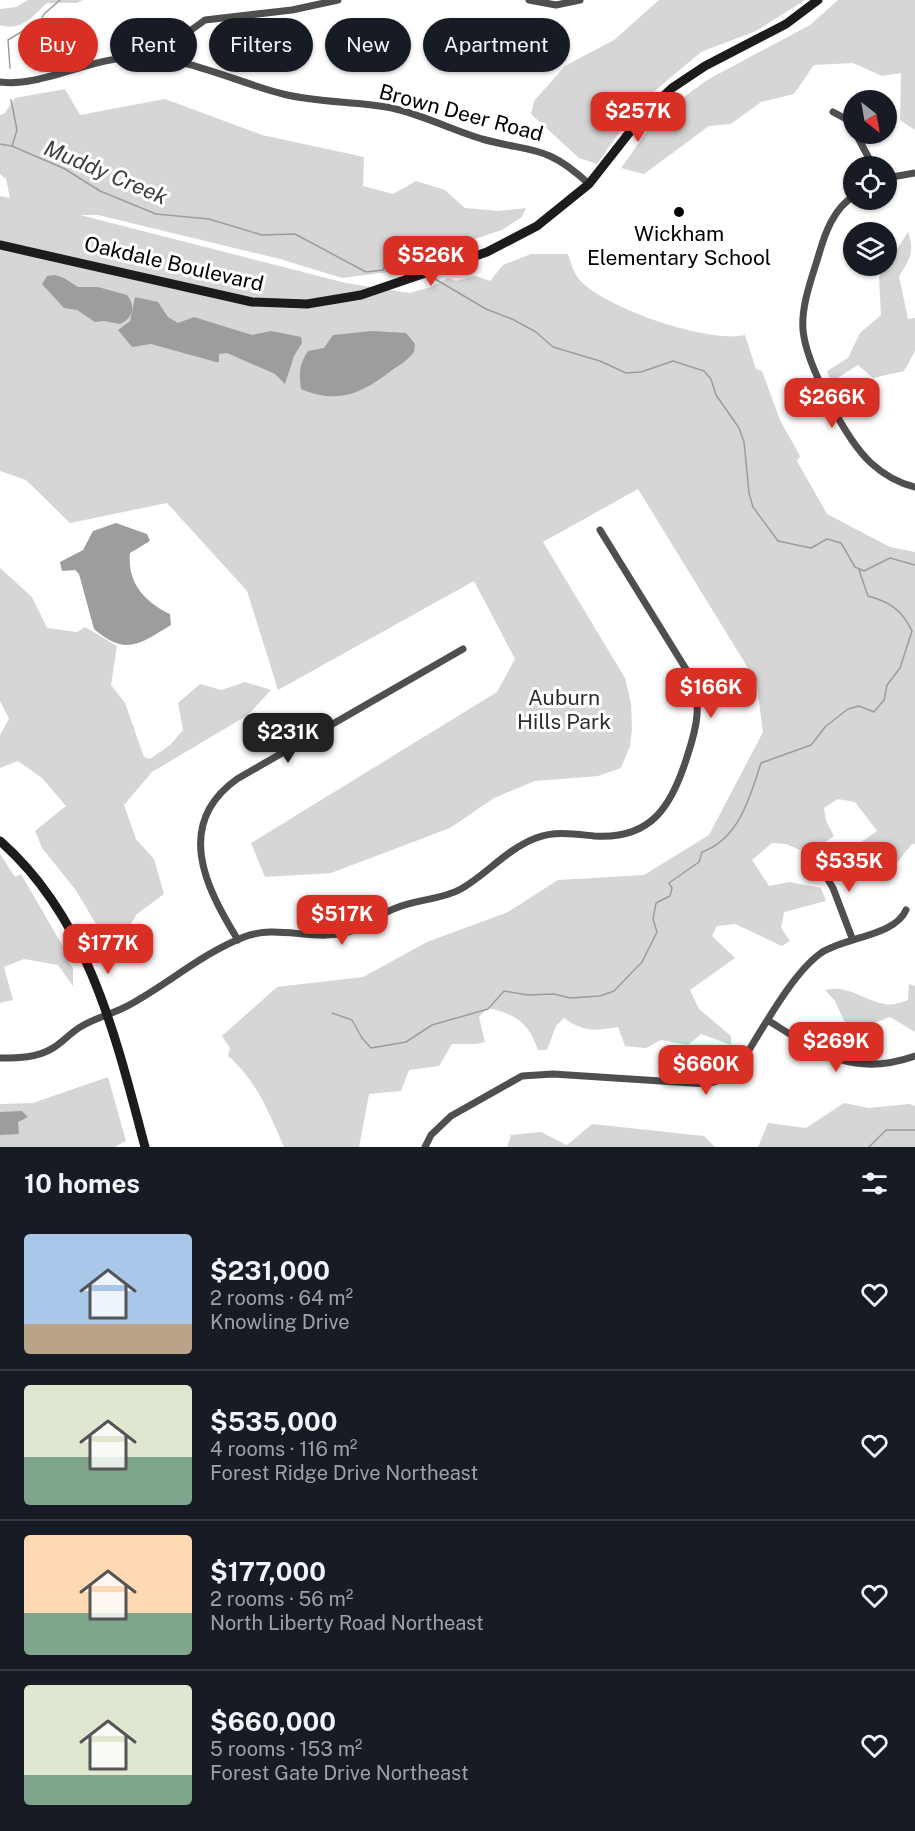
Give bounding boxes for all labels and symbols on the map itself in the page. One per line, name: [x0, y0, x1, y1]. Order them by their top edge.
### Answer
street label: Brown Deer Road: [376, 79, 546, 146]
north arrow: [843, 90, 897, 144]
pin: $257K: [596, 92, 680, 143]
water label: Muddy Creek: [40, 134, 172, 210]
marker: Wickham Elementary School: [672, 205, 686, 219]
place label: Wickham Elementary School: [587, 221, 771, 270]
street label: Oakdale Boulevard: [82, 231, 266, 296]
pin: $526K: [389, 236, 473, 287]
pin: $266K: [790, 378, 874, 429]
pin: $166K: [669, 668, 753, 719]
park label: Auburn Hills Park: [517, 685, 611, 734]
pin: $231K: [246, 713, 330, 764]
pin: $535K: [807, 842, 891, 893]
pin: $517K: [300, 895, 384, 946]
pin: $177K: [66, 924, 150, 975]
pin: $269K: [794, 1022, 878, 1073]
pin: $660K: [664, 1045, 748, 1096]

